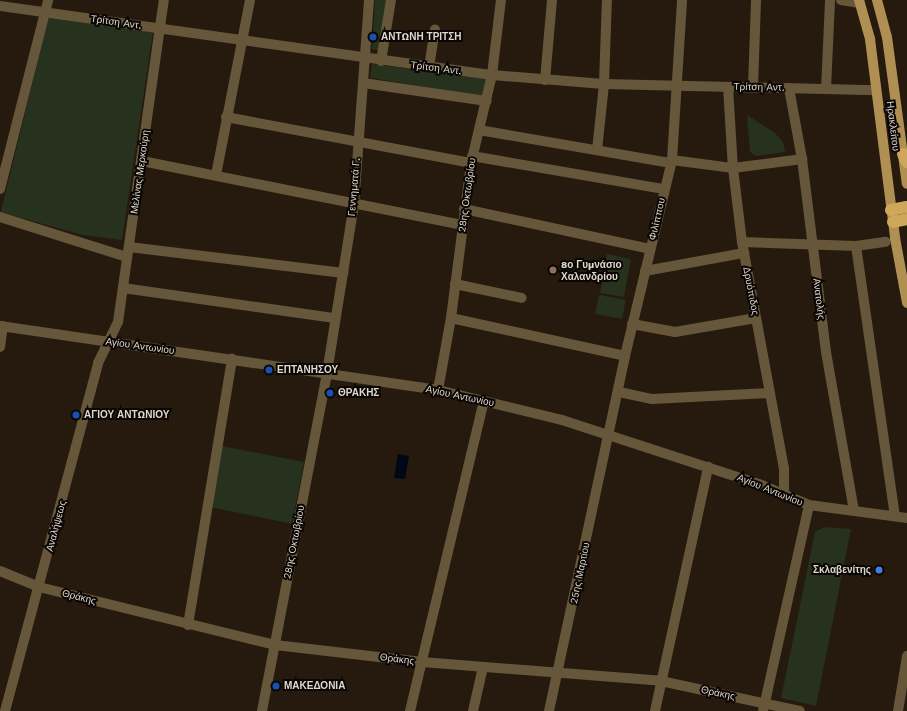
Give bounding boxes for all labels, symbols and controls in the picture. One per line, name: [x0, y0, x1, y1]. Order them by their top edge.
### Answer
street label: Τρίτση Αντ.: [90, 13, 142, 31]
place label: ΑΝΤΩΝΗ ΤΡΙΤΣΗ: [381, 31, 461, 43]
marker: ΑΝΤΩΝΗ ΤΡΙΤΣΗ: [368, 32, 378, 42]
street label: Τρίτση Αντ.: [410, 59, 462, 77]
street label: Τρίτση Αντ.: [733, 81, 785, 93]
street label: Ηρακλείτου: [884, 100, 902, 152]
street label: Μελίνας Μερκούρη: [128, 129, 152, 215]
street label: Γεννηματά Γ.: [345, 157, 363, 217]
street label: 28ης Οκτωβρίου: [456, 157, 478, 233]
street label: Φιλίππου: [646, 197, 668, 241]
place label: 8ο Γυμνάσιο Χαλανδρίου: [561, 258, 622, 282]
marker: 8ο Γυμνάσιο Χαλανδρίου: [548, 265, 558, 275]
street label: Δρυόπιδος: [740, 266, 762, 316]
street label: Ανατολής: [810, 278, 828, 320]
street label: Αγίου Αντωνίου: [105, 335, 175, 357]
place label: ΕΠΤΑΝΗΣΟΥ: [277, 364, 338, 376]
marker: ΕΠΤΑΝΗΣΟΥ: [264, 365, 274, 375]
street label: Αγίου Αντωνίου: [425, 383, 495, 409]
place label: ΘΡΑΚΗΣ: [338, 387, 379, 399]
marker: ΘΡΑΚΗΣ: [325, 388, 335, 398]
place label: ΑΓΙΟΥ ΑΝΤΩΝΙΟΥ: [84, 409, 169, 421]
marker: ΑΓΙΟΥ ΑΝΤΩΝΙΟΥ: [71, 410, 81, 420]
street label: Αγίου Αντωνίου: [736, 471, 804, 509]
street label: Αναλήψεως: [43, 499, 69, 553]
street label: 28ης Οκτωβρίου: [281, 504, 307, 580]
street label: 25ης Μαρτίου: [568, 541, 592, 605]
place label: Σκλαβενίτης: [813, 564, 871, 576]
marker: Σκλαβενίτης: [874, 565, 884, 575]
street label: Θράκης: [61, 587, 97, 607]
street label: Θράκης: [379, 651, 415, 667]
place label: ΜΑΚΕΔΟΝΙΑ: [284, 680, 345, 692]
marker: ΜΑΚΕΔΟΝΙΑ: [271, 681, 281, 691]
street label: Θράκης: [700, 684, 736, 702]

